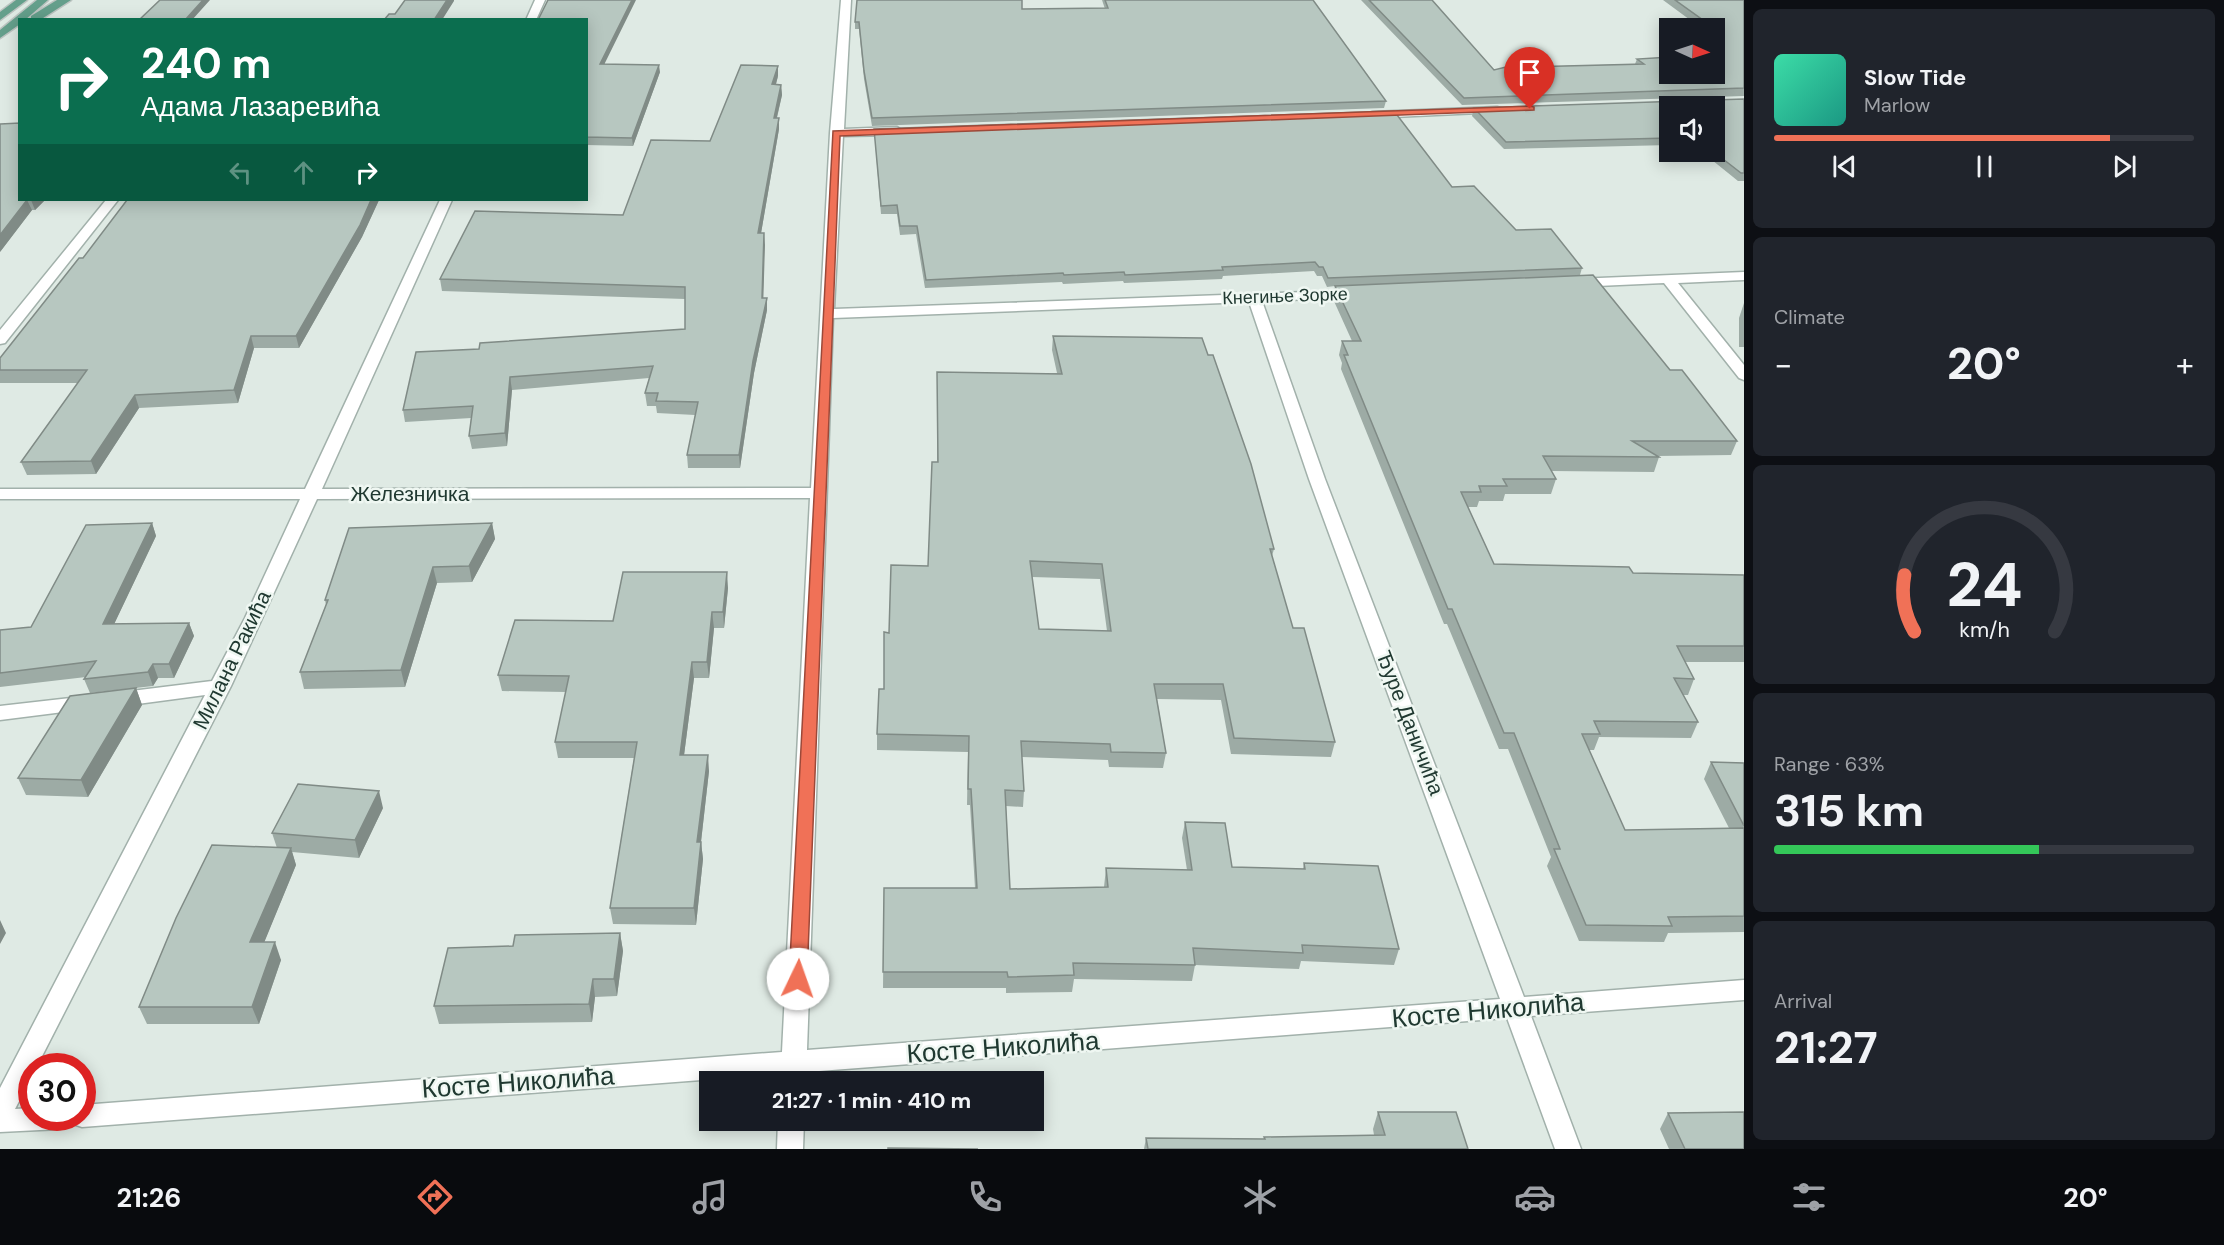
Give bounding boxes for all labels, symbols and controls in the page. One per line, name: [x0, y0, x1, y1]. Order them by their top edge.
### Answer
north arrow: [1659, 18, 1725, 84]
map controls: [1659, 18, 1725, 162]
text: 240 m: [141, 36, 271, 91]
icon: right: [42, 42, 120, 120]
pin: [1504, 47, 1555, 109]
icon: arrive: [1513, 56, 1546, 89]
text: Slow Tide: [1864, 63, 1966, 92]
text: Адама Лазаревића: [141, 89, 380, 124]
text: Marlow: [1864, 92, 1930, 118]
button: sound: [1659, 96, 1725, 162]
icon: previous: [1828, 150, 1861, 183]
icon: pause: [1968, 150, 2001, 183]
icon: next: [2108, 150, 2141, 183]
icon: left: [224, 156, 257, 189]
icon: ahead: [287, 156, 320, 189]
icon: right: [350, 156, 383, 189]
street label: Кнегиње Зорке: [1222, 282, 1348, 310]
text: Climate: [1774, 304, 1845, 330]
text: 20°: [1947, 334, 2021, 393]
text: −: [1774, 343, 1792, 386]
text: +: [2176, 343, 2194, 386]
street label: Железничка: [351, 480, 470, 508]
text: 24: [1946, 544, 2022, 625]
street label: Милана Ракића: [186, 586, 278, 734]
text: km/h: [1959, 616, 2009, 644]
street label: Ђуре Даничића: [1370, 647, 1451, 800]
text: Range · 63%: [1774, 751, 1884, 777]
text: 315 km: [1774, 781, 1924, 840]
position arrow: [766, 947, 830, 1011]
street label: Косте Николића: [1390, 985, 1586, 1035]
text: Arrival: [1774, 988, 1832, 1014]
text: 21:27: [1774, 1018, 1878, 1077]
street label: Косте Николића: [906, 1023, 1101, 1071]
speed limit sign: 30: [18, 1053, 96, 1131]
street label: Косте Николића: [421, 1058, 616, 1106]
text: 21:27 · 1 min · 410 m: [772, 1086, 971, 1115]
icon: directions: [414, 1176, 456, 1218]
icon: music: [689, 1176, 731, 1218]
icon: phone: [964, 1176, 1006, 1218]
icon: climate: [1239, 1176, 1281, 1218]
icon: car: [1514, 1176, 1556, 1218]
icon: filters: [1788, 1176, 1830, 1218]
text: 21:26: [116, 1180, 181, 1215]
text: 20°: [2063, 1180, 2108, 1215]

